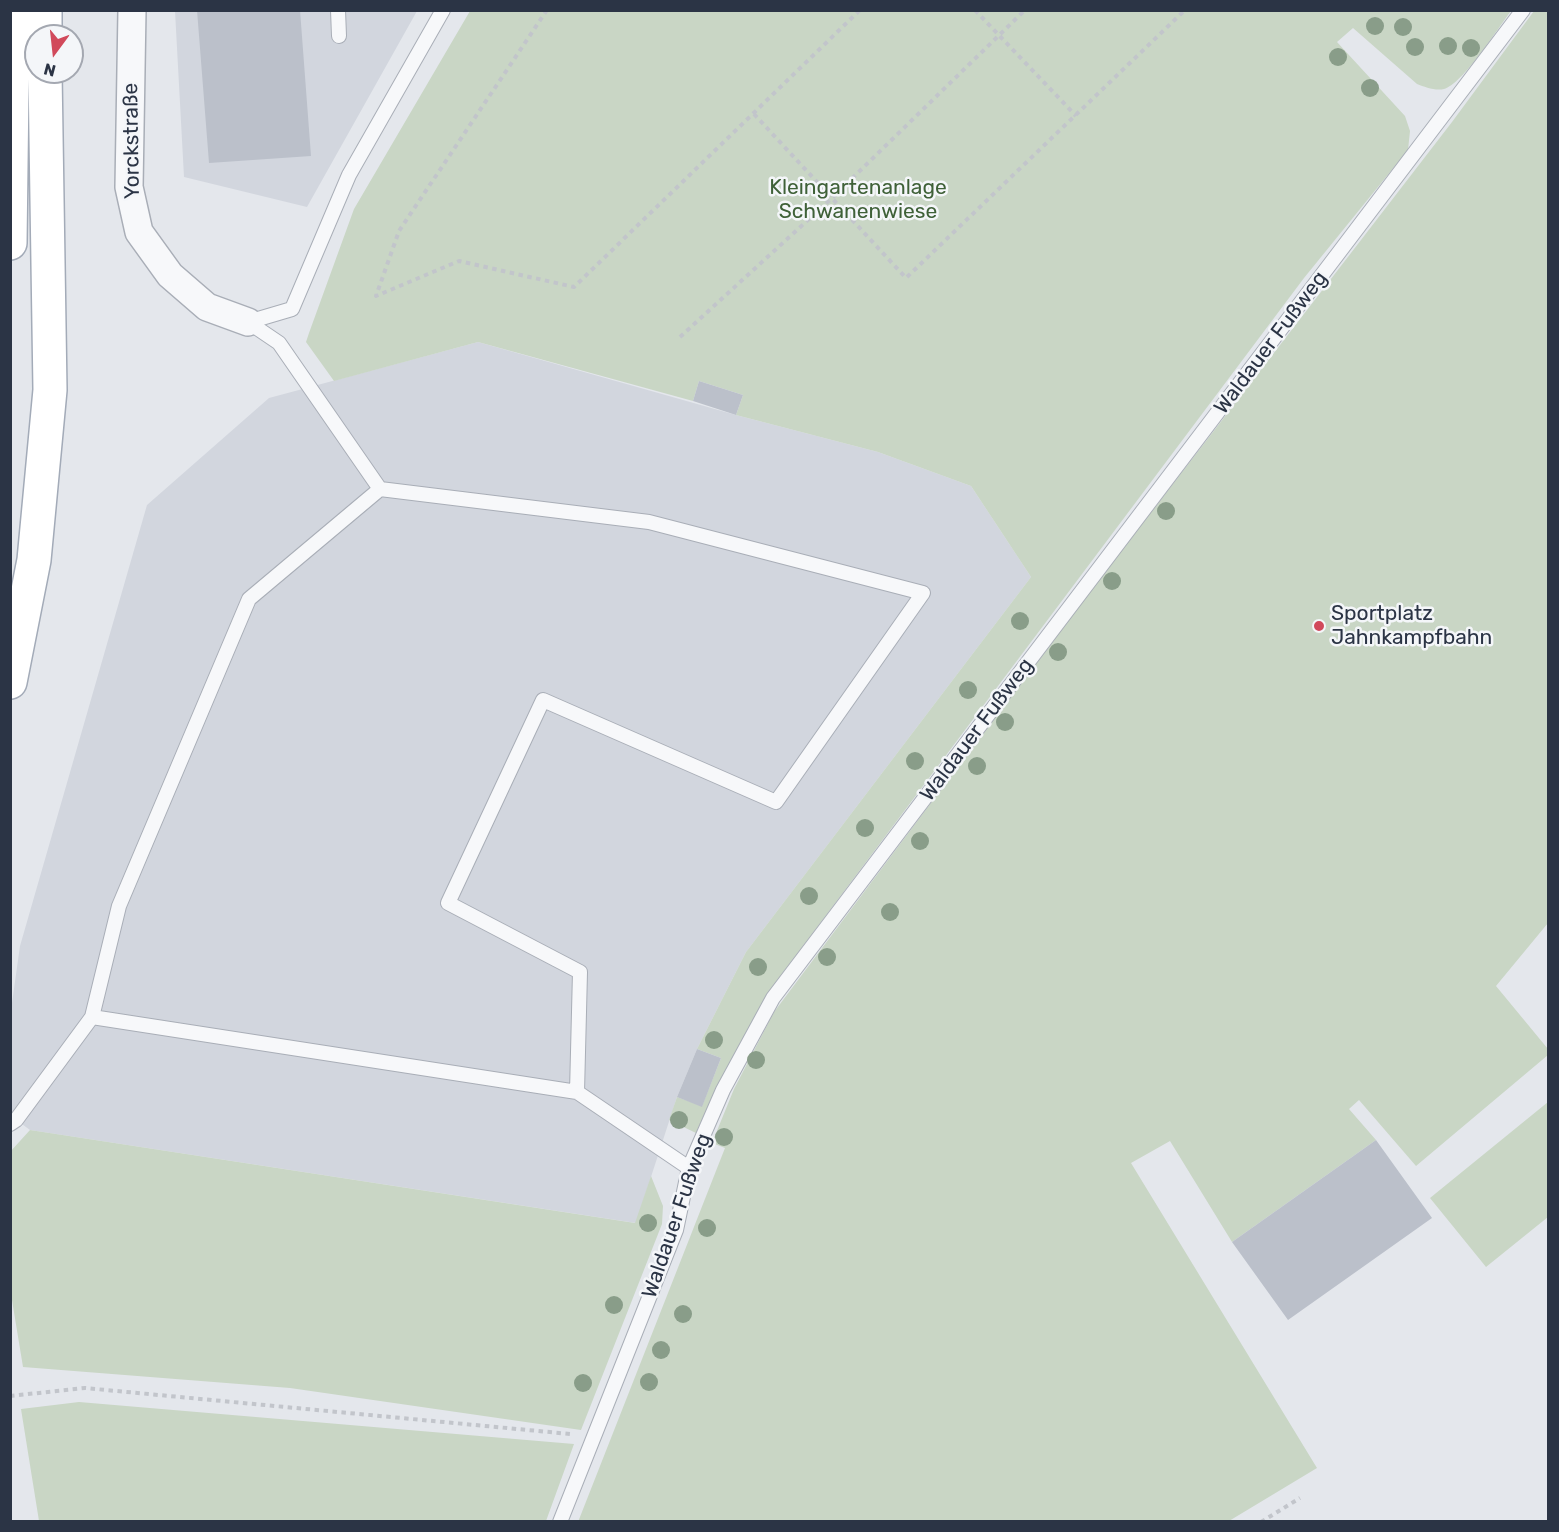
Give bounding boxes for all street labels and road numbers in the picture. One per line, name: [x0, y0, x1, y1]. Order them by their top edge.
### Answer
street label: Yorckstraße: [118, 83, 146, 199]
street label: Waldauer Fußweg: [1209, 267, 1333, 419]
street label: Waldauer Fußweg: [915, 654, 1039, 806]
street label: Waldauer Fußweg: [637, 1130, 717, 1302]

